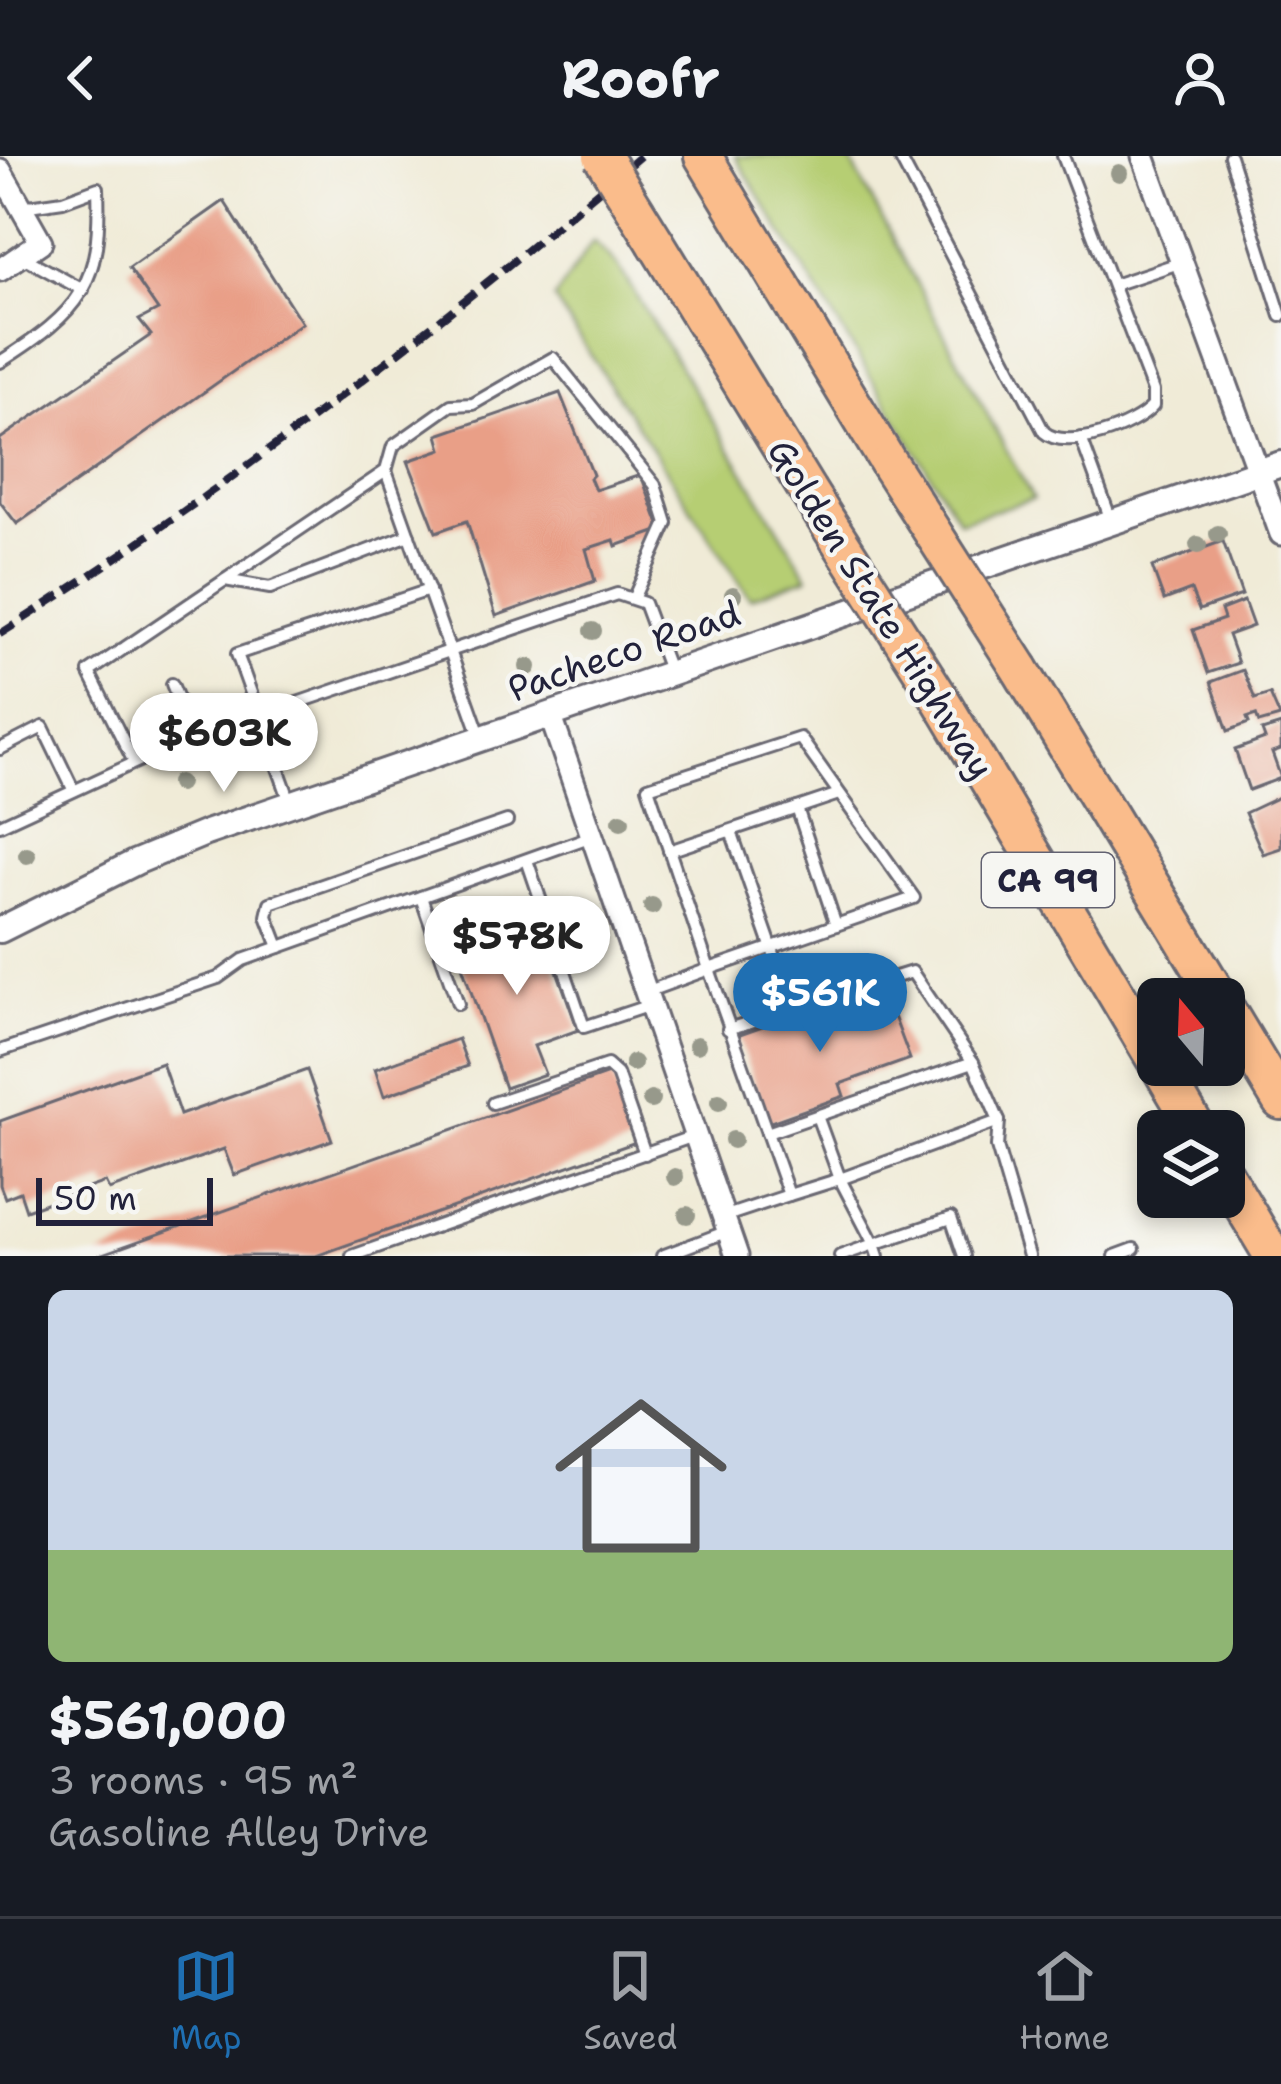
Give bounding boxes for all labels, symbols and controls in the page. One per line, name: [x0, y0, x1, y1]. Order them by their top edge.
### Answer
text: Roofr: [561, 42, 720, 114]
icon: back: [48, 45, 114, 111]
icon: person: [1167, 45, 1233, 111]
street label: Golden State Highway: [756, 430, 1006, 788]
street label: Pacheco Road: [501, 588, 747, 714]
pin: $603K: [140, 693, 308, 795]
text: $603K: [157, 706, 291, 758]
road number: CA 99: [982, 853, 1114, 907]
pin: $578K: [433, 896, 601, 998]
text: $578K: [451, 909, 583, 961]
pin: $561K: [736, 953, 904, 1055]
text: $561K: [760, 966, 880, 1018]
north arrow: [1137, 978, 1245, 1086]
map controls: [1137, 978, 1245, 1218]
button: layers: [1137, 1110, 1245, 1218]
scale bar: [36, 1172, 213, 1225]
text: 50 m: [54, 1176, 137, 1221]
icon: home: [533, 1368, 749, 1584]
text: $561,000: [48, 1686, 287, 1754]
text: 3 rooms · 95 m²: [48, 1754, 358, 1806]
text: Gasoline Alley Drive: [48, 1806, 429, 1858]
tab: Map: [171, 1943, 242, 2060]
tab: Saved: [584, 1943, 677, 2060]
tab: Home: [1019, 1943, 1110, 2060]

